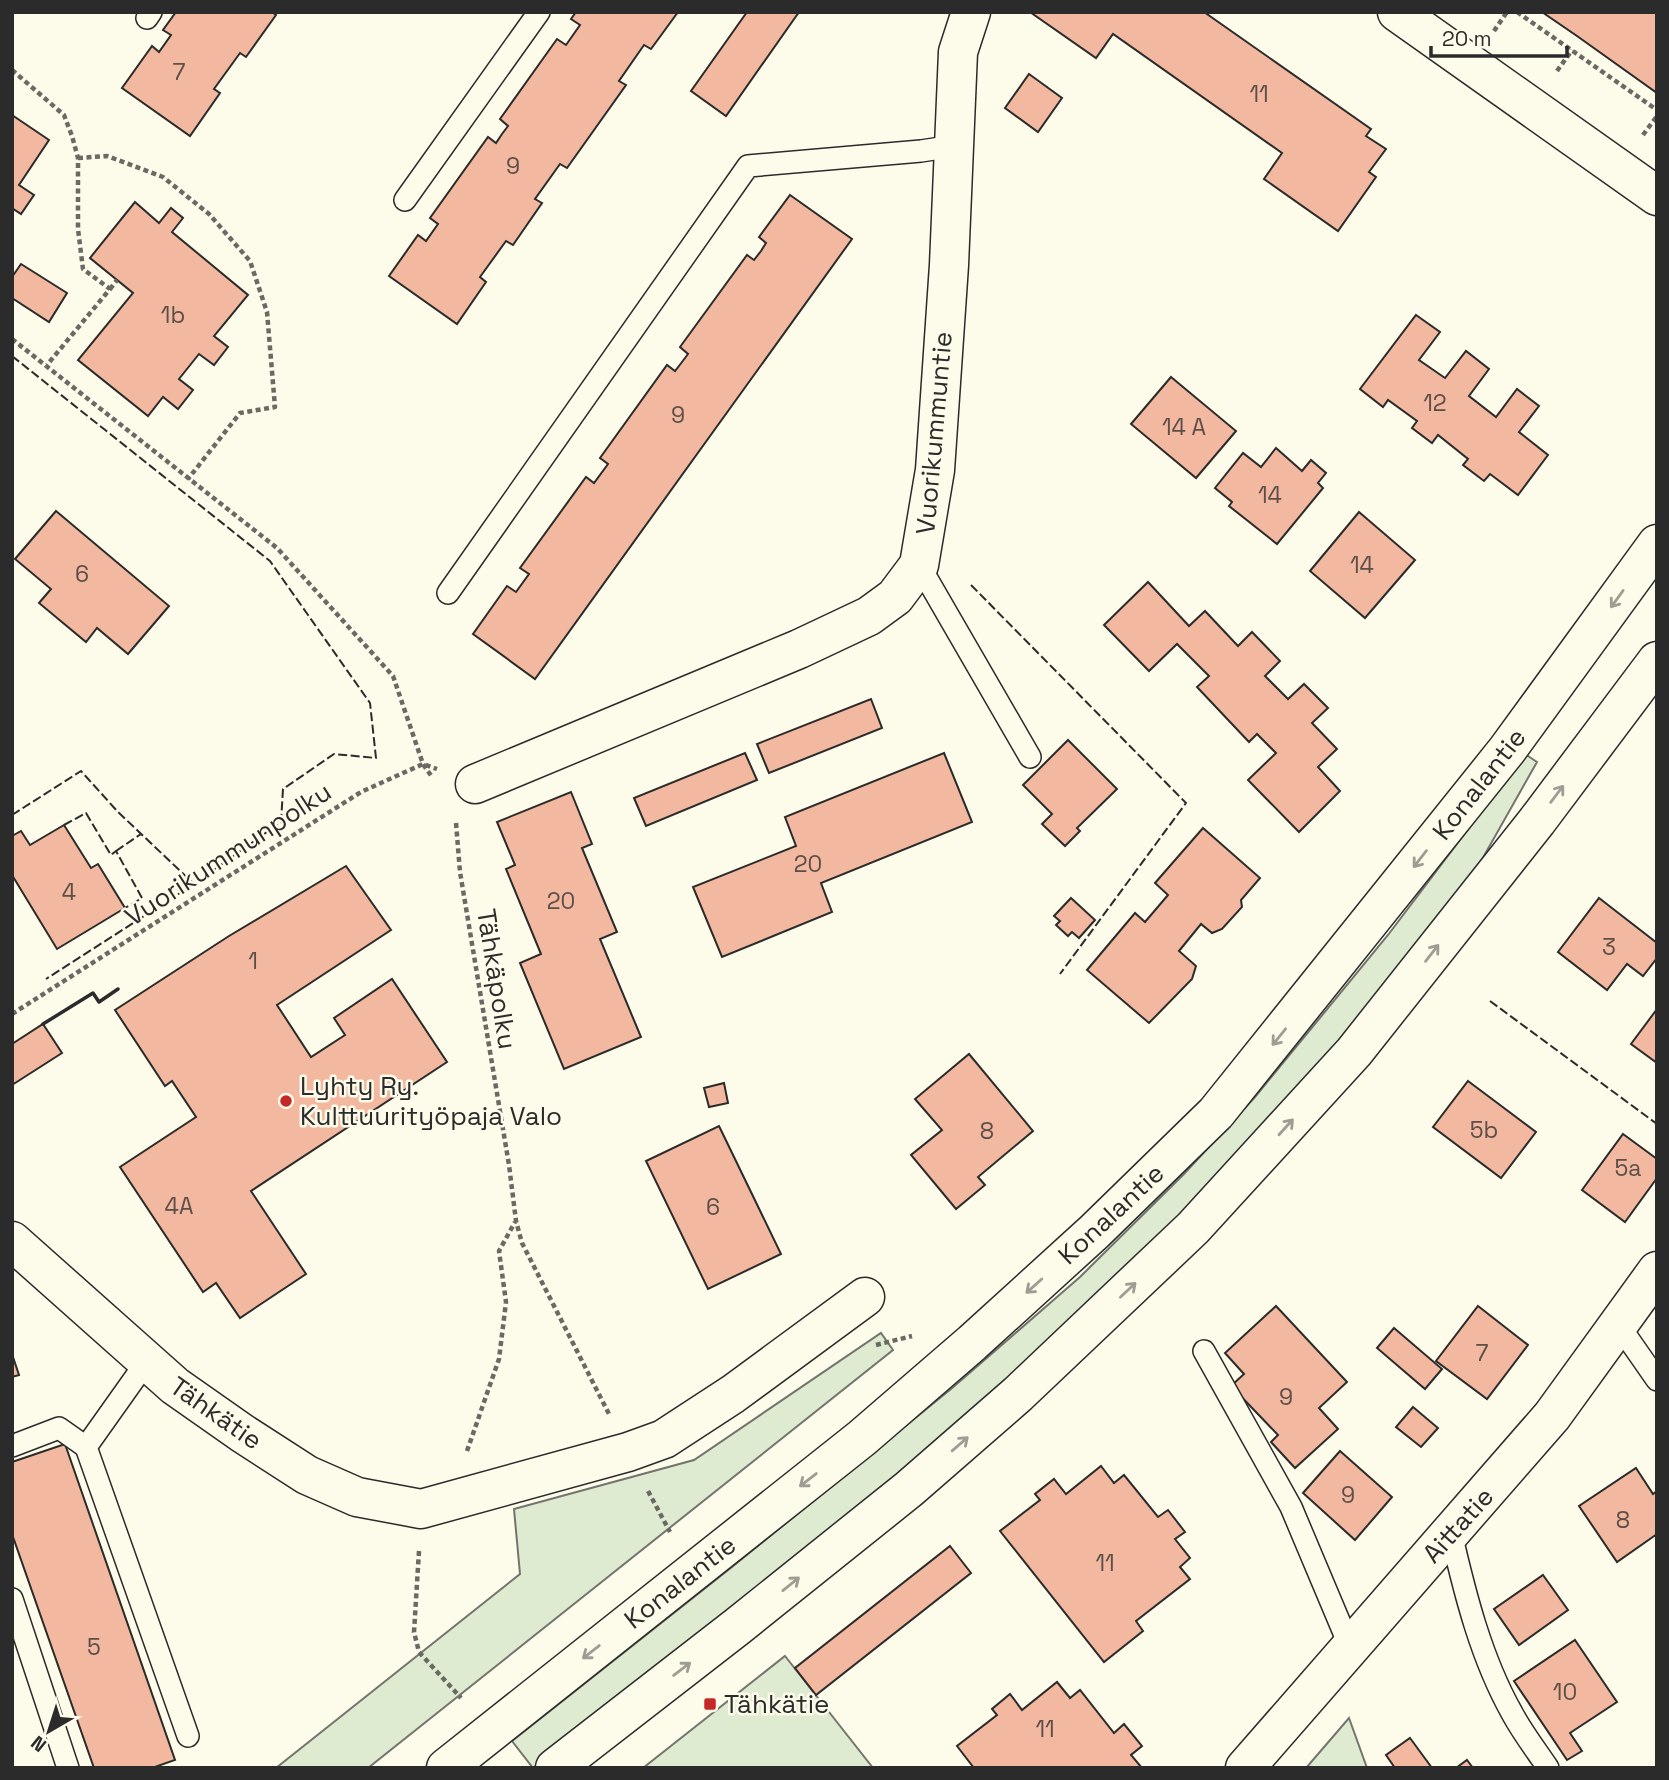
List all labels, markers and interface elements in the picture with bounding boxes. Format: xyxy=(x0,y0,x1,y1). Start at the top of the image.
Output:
scale bar xyxy=(1431,14,1568,58)
text: 20 m xyxy=(1442,25,1492,52)
house number: 7 xyxy=(173,57,186,87)
house number: 11 xyxy=(1249,79,1269,109)
house number: 9 xyxy=(506,151,520,181)
house number: 1b xyxy=(161,300,185,330)
street label: Vuorikummuntie xyxy=(908,330,960,536)
house number: 12 xyxy=(1423,388,1447,418)
house number: 9 xyxy=(671,400,685,430)
house number: 14 A xyxy=(1162,412,1206,442)
house number: 14 xyxy=(1258,480,1282,510)
house number: 14 xyxy=(1350,550,1374,580)
house number: 6 xyxy=(75,559,89,589)
one-way arrow xyxy=(1609,589,1624,608)
street label: Konalantie xyxy=(1425,721,1533,847)
street label: Vuorikummunpolku xyxy=(118,775,338,933)
one-way arrow xyxy=(1549,786,1564,804)
house number: 20 xyxy=(794,849,822,879)
one-way arrow xyxy=(1413,849,1428,867)
house number: 4 xyxy=(62,877,76,907)
house number: 20 xyxy=(547,886,575,916)
street label: Tähkäpolku xyxy=(469,906,525,1052)
house number: 3 xyxy=(1602,932,1616,962)
one-way arrow xyxy=(1425,944,1440,963)
house number: 1 xyxy=(248,946,258,976)
one-way arrow xyxy=(1271,1027,1286,1045)
place label: Lyhty Ry. Kulttuurityöpaja Valo xyxy=(300,1069,562,1133)
marker: Lyhty Ry. Kulttuurityöpaja Valo xyxy=(278,1093,294,1109)
house number: 5b xyxy=(1470,1115,1498,1145)
house number: 8 xyxy=(980,1116,994,1146)
one-way arrow xyxy=(1277,1119,1294,1136)
house number: 5a xyxy=(1614,1153,1642,1183)
street label: Konalantie xyxy=(1051,1156,1171,1272)
house number: 4A xyxy=(165,1191,193,1221)
house number: 6 xyxy=(706,1192,720,1222)
one-way arrow xyxy=(1026,1278,1043,1295)
one-way arrow xyxy=(1119,1282,1136,1299)
house number: 7 xyxy=(1476,1338,1489,1368)
street label: Tähkätie xyxy=(163,1369,269,1457)
house number: 9 xyxy=(1279,1382,1293,1412)
one-way arrow xyxy=(951,1436,969,1452)
one-way arrow xyxy=(799,1473,818,1488)
house number: 9 xyxy=(1341,1480,1355,1510)
street label: Aittatie xyxy=(1415,1480,1501,1570)
house number: 8 xyxy=(1616,1505,1630,1535)
street label: Konalantie xyxy=(617,1528,743,1636)
house number: 11 xyxy=(1095,1548,1115,1578)
one-way arrow xyxy=(782,1576,800,1591)
house number: 5 xyxy=(87,1632,101,1662)
one-way arrow xyxy=(583,1645,601,1660)
one-way arrow xyxy=(672,1662,690,1677)
house number: 10 xyxy=(1553,1677,1577,1707)
place label: Tähkätie xyxy=(724,1687,829,1721)
north arrow xyxy=(14,1696,84,1766)
marker: Tähkätie xyxy=(702,1696,718,1712)
house number: 11 xyxy=(1035,1714,1055,1744)
text: N xyxy=(26,1730,51,1758)

